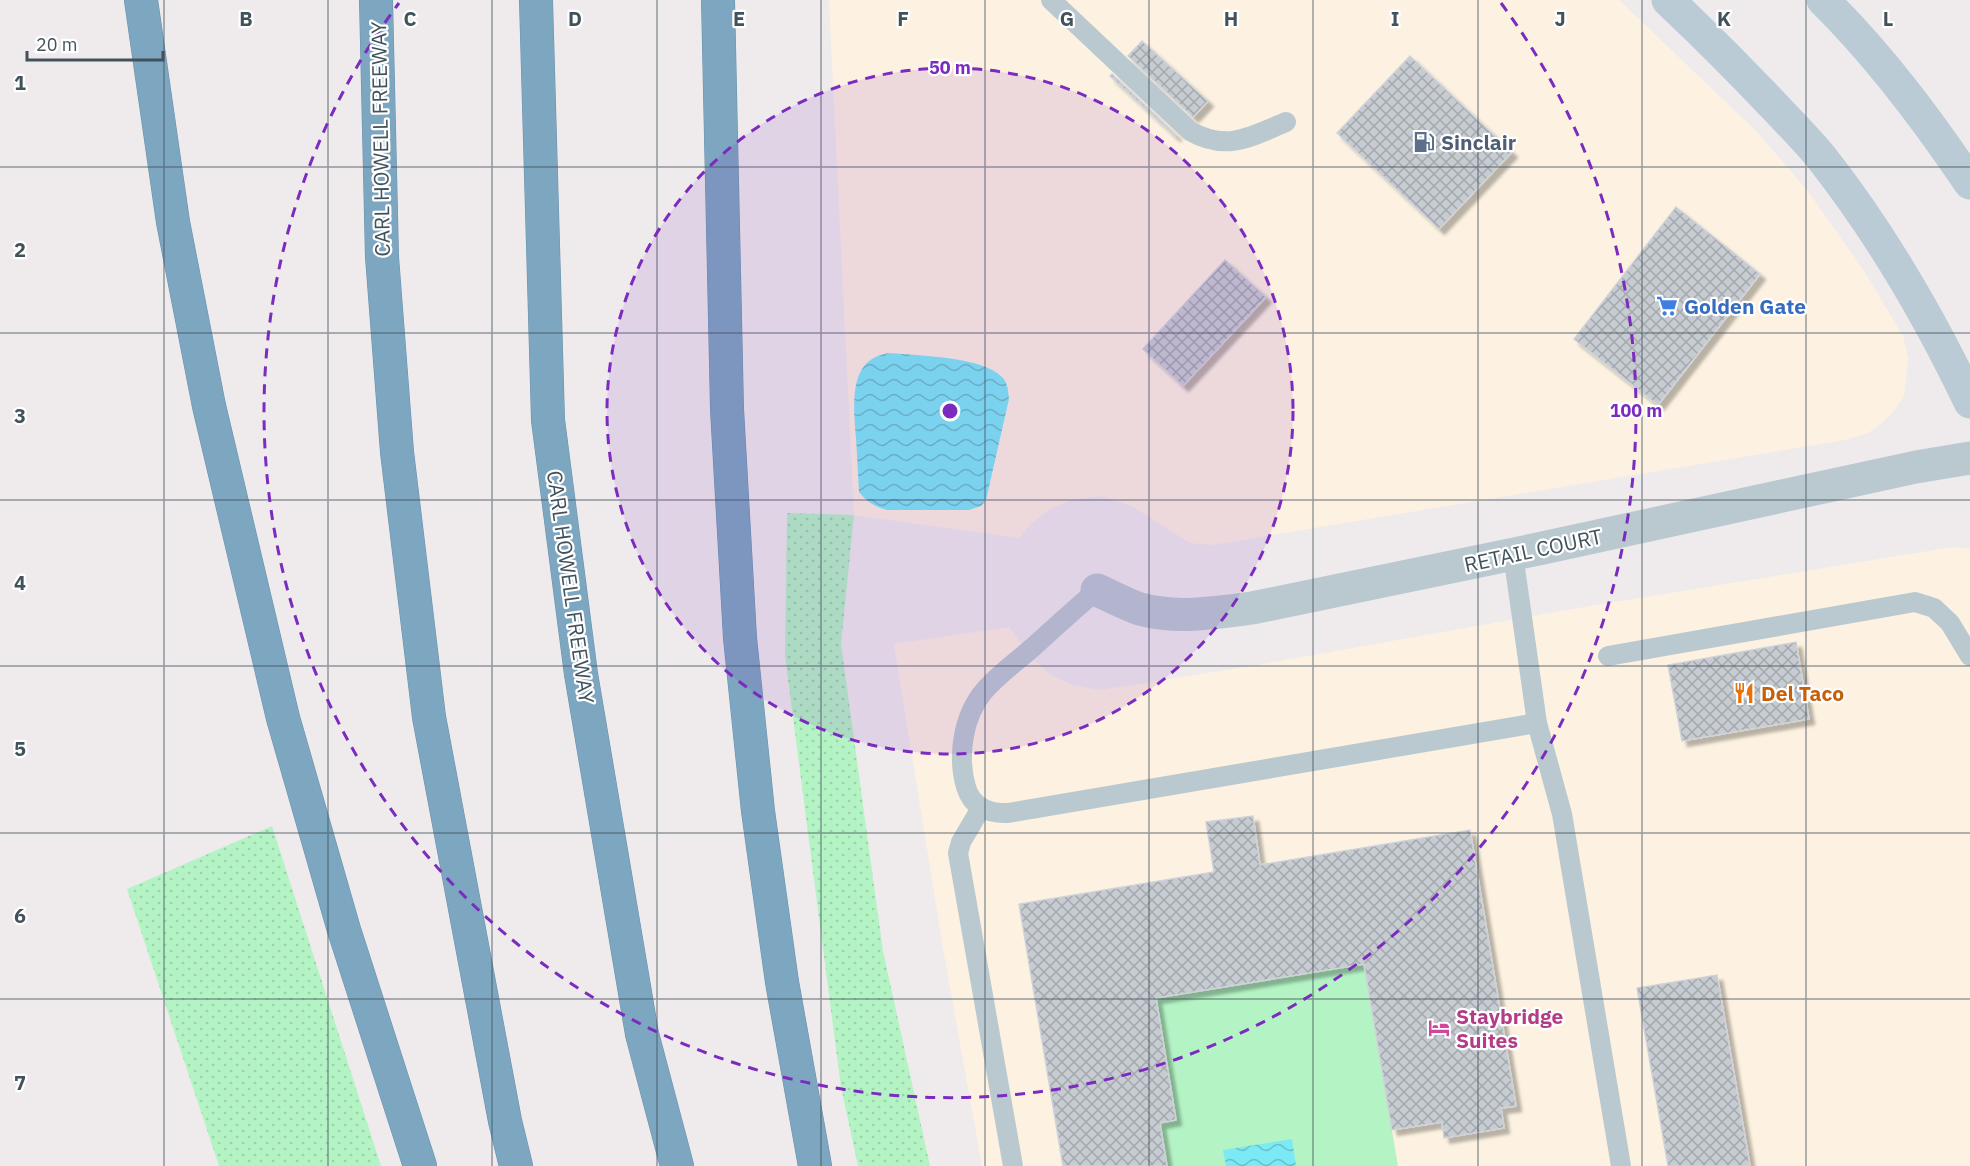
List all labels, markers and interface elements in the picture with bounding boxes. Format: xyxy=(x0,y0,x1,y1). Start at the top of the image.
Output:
text: B xyxy=(239,5,253,32)
text: C xyxy=(403,5,417,32)
text: D xyxy=(568,5,582,32)
text: E xyxy=(733,5,745,32)
text: F xyxy=(897,5,909,32)
text: G xyxy=(1060,5,1074,32)
text: H xyxy=(1224,5,1238,32)
text: I xyxy=(1391,5,1399,32)
text: J xyxy=(1554,5,1566,32)
text: K xyxy=(1717,5,1731,32)
text: L xyxy=(1883,5,1893,32)
street label: CARL HOWELL FREEWAY xyxy=(364,21,396,257)
scale bar xyxy=(27,24,164,62)
text: 20 m xyxy=(36,33,78,56)
text: 50 m xyxy=(929,56,971,79)
text: 1 xyxy=(14,69,26,96)
place label: Sinclair xyxy=(1441,128,1517,156)
fuel station icon: Sinclair xyxy=(1412,130,1436,154)
text: 2 xyxy=(14,236,26,263)
place label: Golden Gate xyxy=(1684,292,1806,320)
supermarket icon: Golden Gate xyxy=(1655,294,1679,318)
text: 100 m xyxy=(1610,399,1662,422)
centre of rings xyxy=(940,401,960,421)
text: 3 xyxy=(14,402,26,429)
street label: CARL HOWELL FREEWAY xyxy=(541,469,601,706)
street label: RETAIL COURT xyxy=(1461,522,1605,578)
text: 4 xyxy=(14,569,26,596)
place label: Del Taco xyxy=(1761,679,1844,707)
restaurant icon: Del Taco xyxy=(1732,681,1756,705)
text: 5 xyxy=(14,735,26,762)
text: 6 xyxy=(14,902,26,929)
place label: Staybridge Suites xyxy=(1456,1002,1564,1054)
hotel icon: Staybridge Suites xyxy=(1427,1016,1451,1040)
text: 7 xyxy=(14,1069,26,1096)

